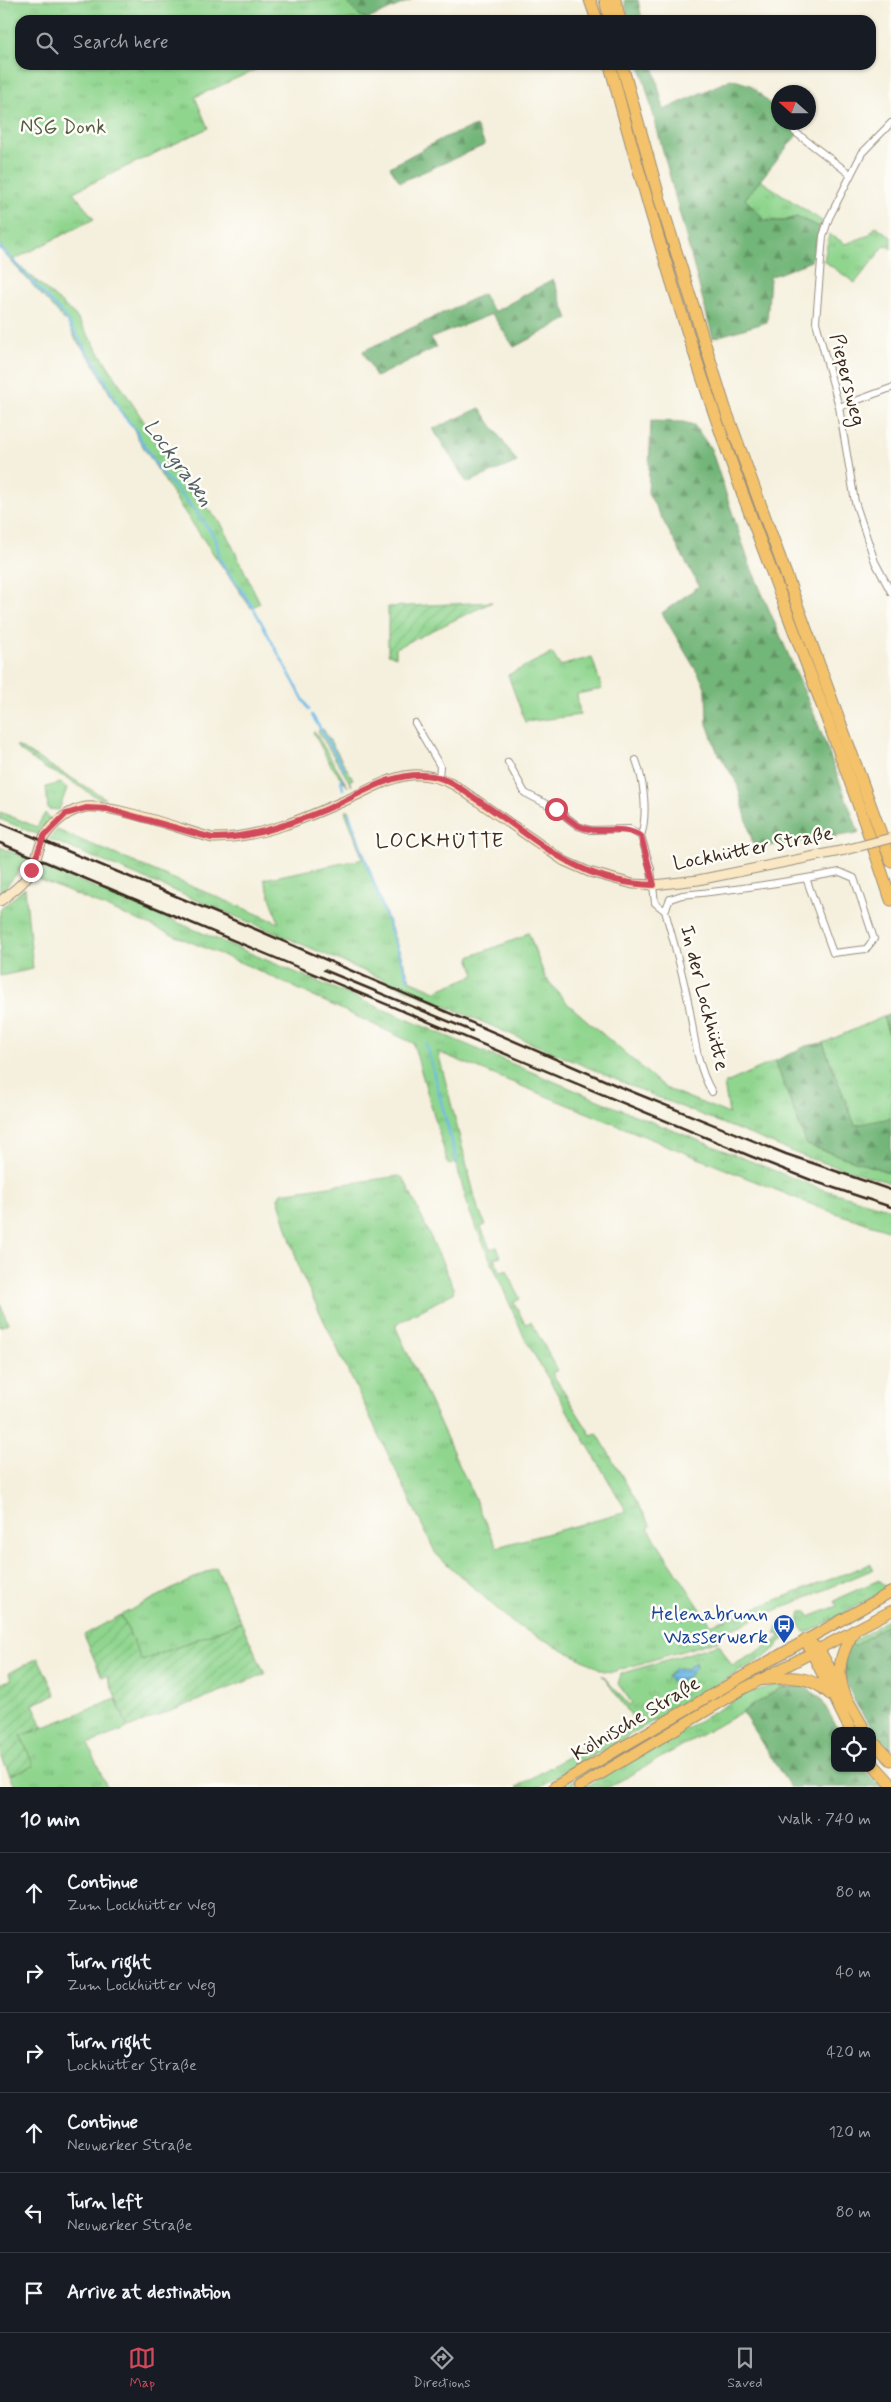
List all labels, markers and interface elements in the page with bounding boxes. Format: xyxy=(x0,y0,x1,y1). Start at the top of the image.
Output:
search box xyxy=(15,15,876,70)
icon: search xyxy=(33,29,61,57)
text: Search here xyxy=(73,30,169,55)
north arrow xyxy=(771,85,816,130)
park label: NSG Donk xyxy=(20,114,106,141)
street label: Piepersweg xyxy=(822,331,872,429)
water label: Lockgraben xyxy=(137,414,219,512)
route start xyxy=(545,798,568,821)
street label: Lockhütter Straße xyxy=(671,820,835,878)
district label: LOCKHÜTTE xyxy=(376,827,504,855)
route end xyxy=(20,859,43,882)
street label: In der Lockhütte xyxy=(673,923,735,1074)
place label: Helenabrunn Wasserwerk xyxy=(651,1601,768,1651)
bus stop icon: Helenabrunn Wasserwerk xyxy=(772,1613,796,1644)
street label: Kölnische Straße xyxy=(567,1670,705,1768)
map controls xyxy=(831,1727,876,1772)
button: locate xyxy=(831,1727,876,1772)
text: 10 min xyxy=(20,1806,80,1834)
text: Walk · 740 m xyxy=(778,1809,871,1830)
text: Continue xyxy=(67,1870,138,1895)
icon: ahead xyxy=(20,1879,48,1907)
text: 80 m xyxy=(836,1882,871,1903)
text: Zum Lockhütter Weg xyxy=(67,1895,216,1916)
text: Turn right xyxy=(67,1950,151,1975)
icon: right xyxy=(20,1959,48,1987)
text: 40 m xyxy=(835,1962,871,1983)
text: Zum Lockhütter Weg xyxy=(67,1975,216,1996)
text: Turn right xyxy=(67,2030,151,2055)
icon: right xyxy=(20,2039,48,2067)
text: 420 m xyxy=(827,2042,871,2063)
text: Lockhütter Straße xyxy=(67,2055,197,2076)
text: Continue xyxy=(67,2110,138,2135)
icon: ahead xyxy=(20,2119,48,2147)
text: 120 m xyxy=(829,2122,871,2143)
text: Neuwerker Straße xyxy=(67,2135,192,2156)
text: Turn left xyxy=(67,2190,143,2215)
icon: left xyxy=(20,2199,48,2227)
text: 80 m xyxy=(836,2202,871,2223)
text: Neuwerker Straße xyxy=(67,2215,192,2236)
icon: arrive xyxy=(20,2279,48,2307)
text: Arrive at destination xyxy=(67,2280,231,2305)
tab: Map xyxy=(128,2344,156,2392)
tab: Directions xyxy=(413,2344,471,2392)
tab: Saved xyxy=(727,2344,763,2392)

